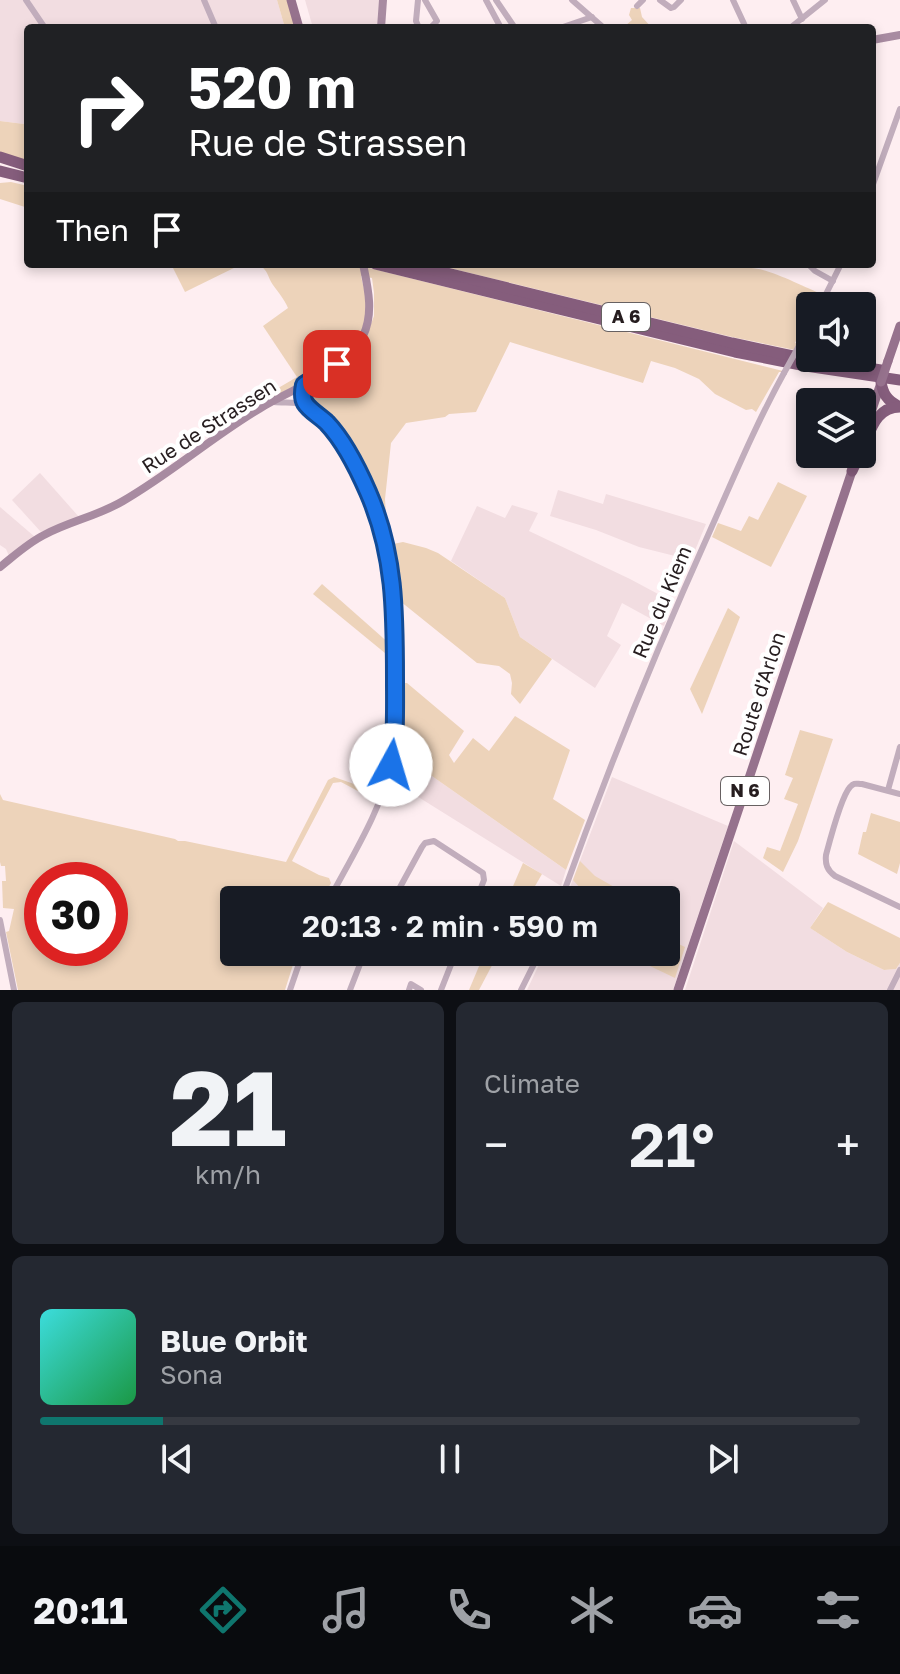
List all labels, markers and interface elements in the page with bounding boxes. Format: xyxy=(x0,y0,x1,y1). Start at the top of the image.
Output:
text: 520 m xyxy=(188,53,356,120)
icon: right xyxy=(56,56,160,160)
text: Rue de Strassen xyxy=(188,121,467,164)
icon: arrive xyxy=(145,208,189,252)
text: Then xyxy=(56,212,129,248)
map controls xyxy=(796,292,876,468)
button: sound xyxy=(796,292,876,372)
road number: A 6 xyxy=(602,303,650,331)
pin xyxy=(303,330,371,398)
icon: arrive xyxy=(315,342,359,386)
street label: Rue de Strassen xyxy=(137,373,280,477)
button: layers xyxy=(796,388,876,468)
street label: Rue du Kiem xyxy=(627,542,696,661)
street label: Route d'Arlon xyxy=(727,629,789,759)
position arrow xyxy=(349,723,433,807)
road number: N 6 xyxy=(721,777,769,805)
speed limit sign: 30 xyxy=(24,862,128,966)
text: 20:13 · 2 min · 590 m xyxy=(302,908,598,944)
text: 21 xyxy=(169,1044,287,1169)
text: Climate xyxy=(484,1068,580,1099)
text: 21° xyxy=(629,1108,715,1180)
text: − xyxy=(484,1118,508,1171)
text: + xyxy=(836,1118,860,1171)
text: km/h xyxy=(195,1159,261,1190)
text: Blue Orbit xyxy=(160,1323,308,1359)
text: Sona xyxy=(160,1359,223,1390)
icon: previous xyxy=(155,1437,199,1481)
icon: pause xyxy=(428,1437,472,1481)
icon: next xyxy=(701,1437,745,1481)
icon: directions xyxy=(195,1582,251,1638)
icon: music xyxy=(318,1582,374,1638)
icon: phone xyxy=(441,1582,497,1638)
icon: climate xyxy=(564,1582,620,1638)
icon: car xyxy=(687,1582,743,1638)
icon: filters xyxy=(810,1582,866,1638)
text: 20:11 xyxy=(34,1589,128,1632)

